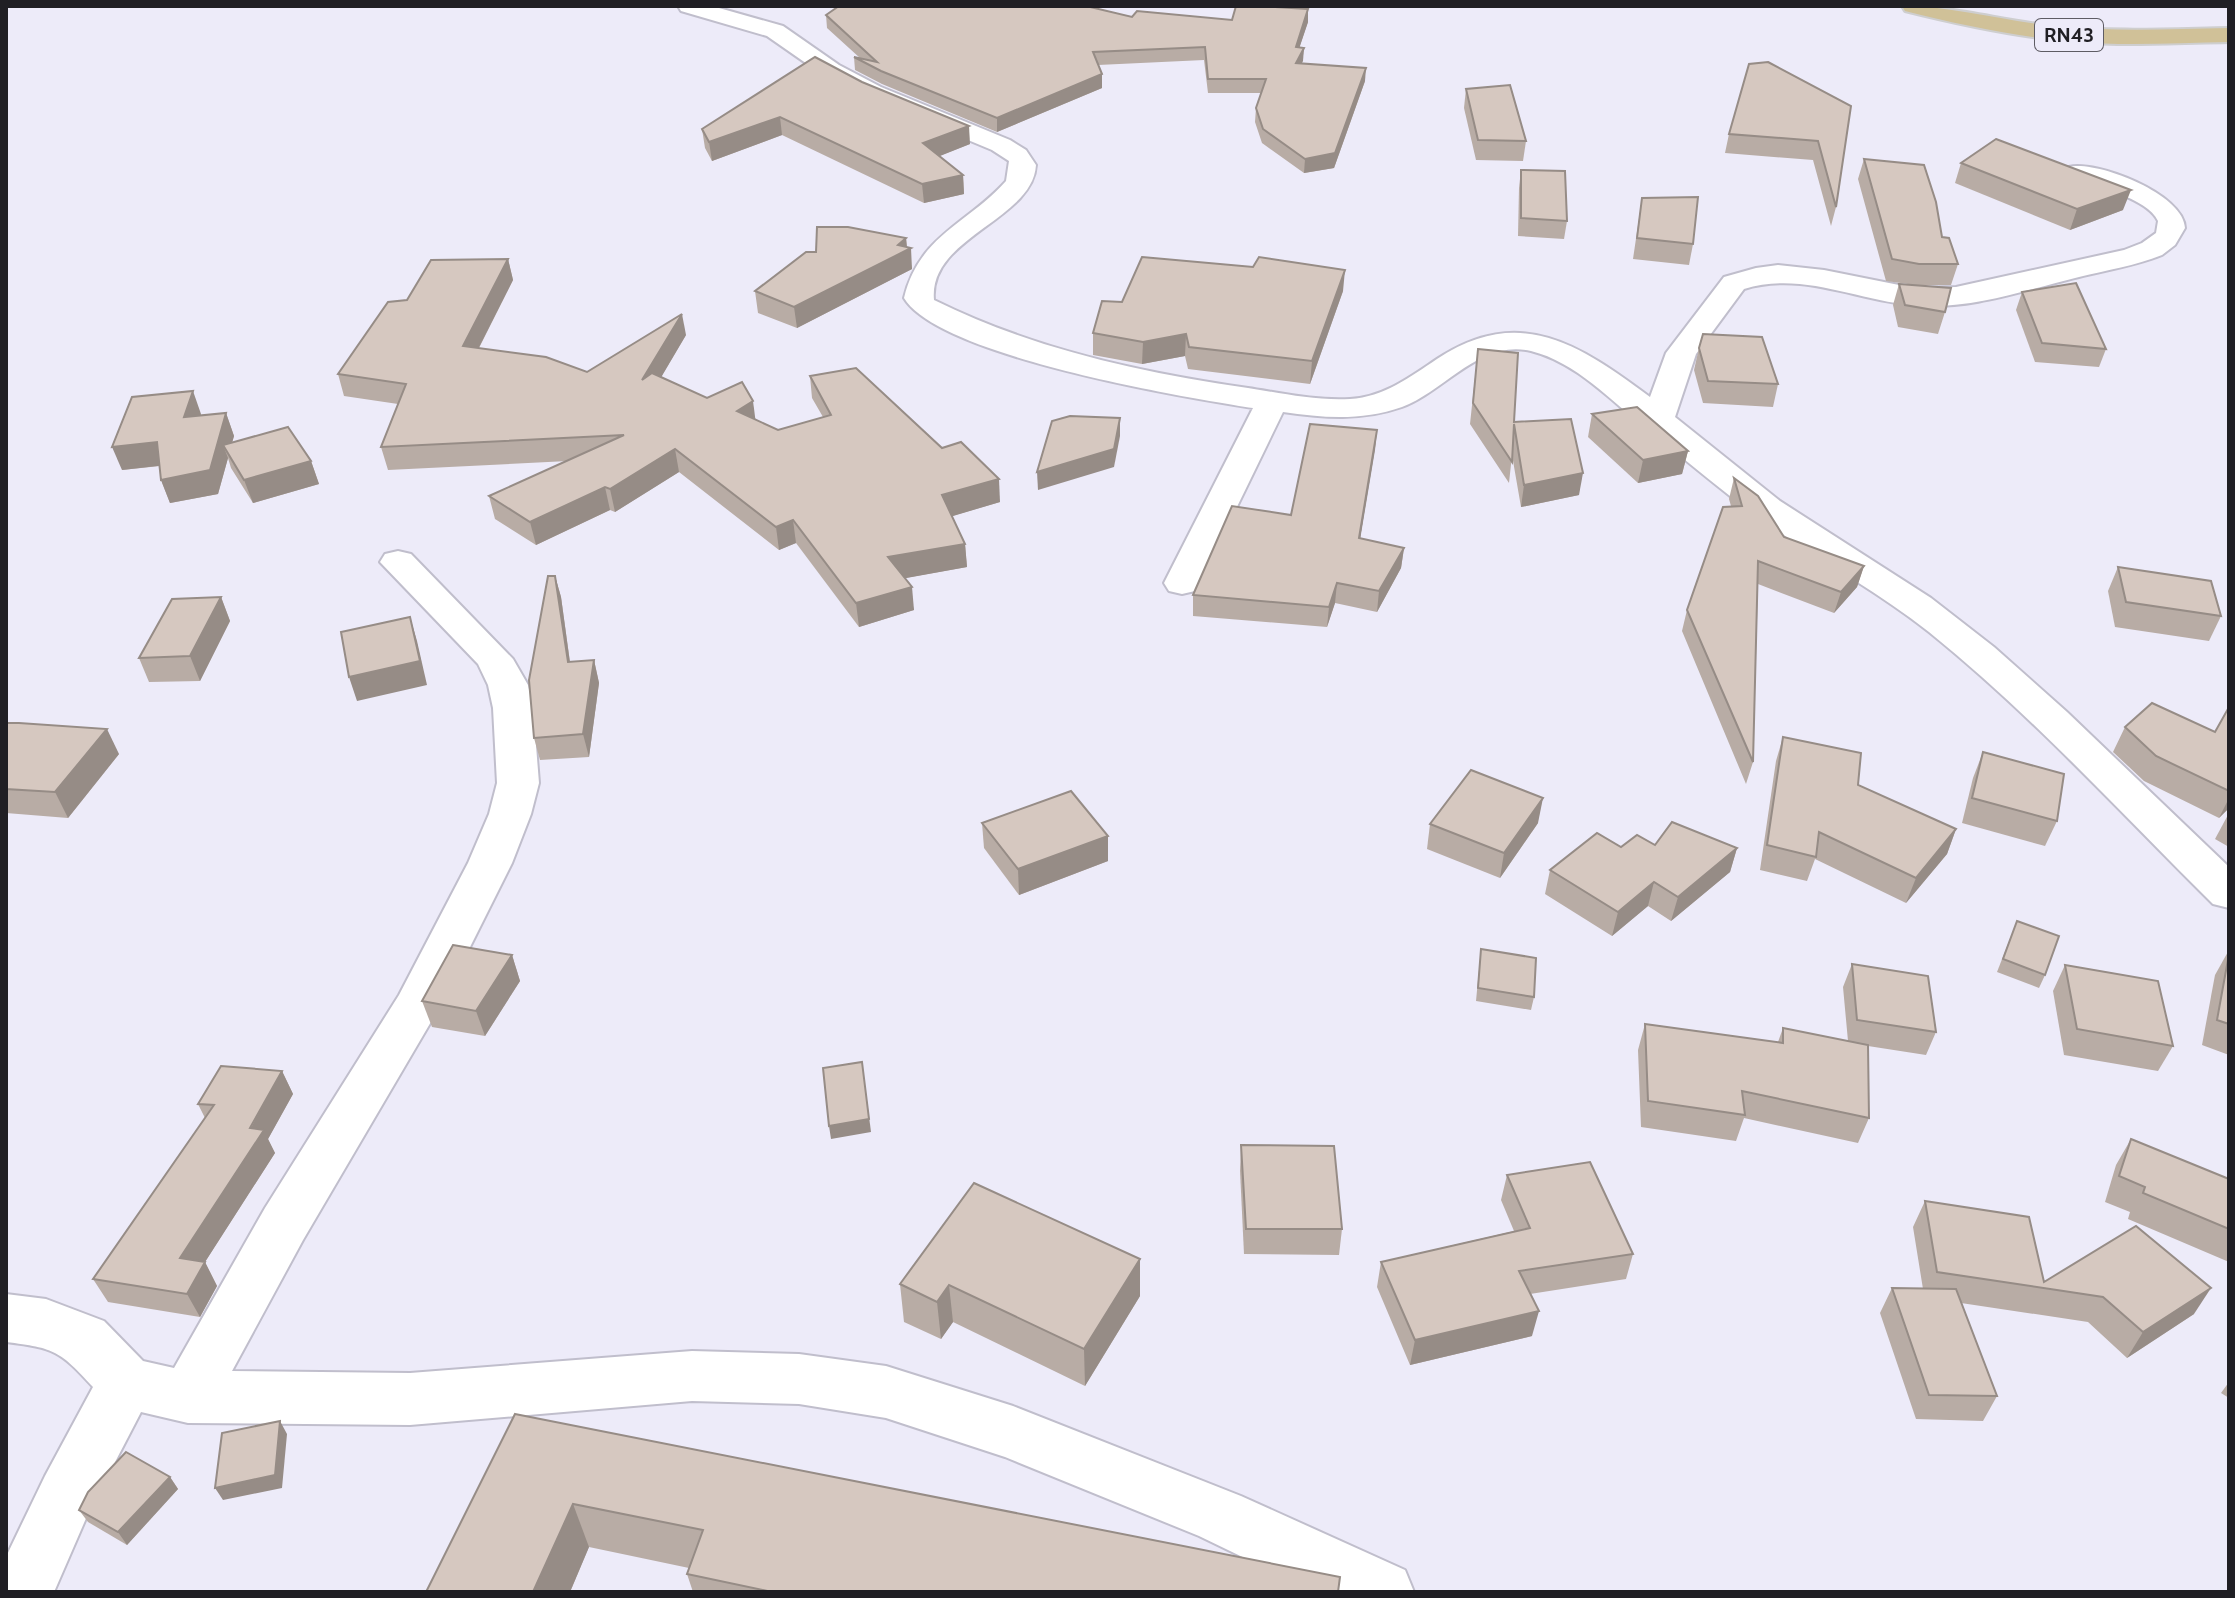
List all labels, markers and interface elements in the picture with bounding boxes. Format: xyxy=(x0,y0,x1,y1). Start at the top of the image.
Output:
road number: RN43 xyxy=(2035,19,2103,51)

